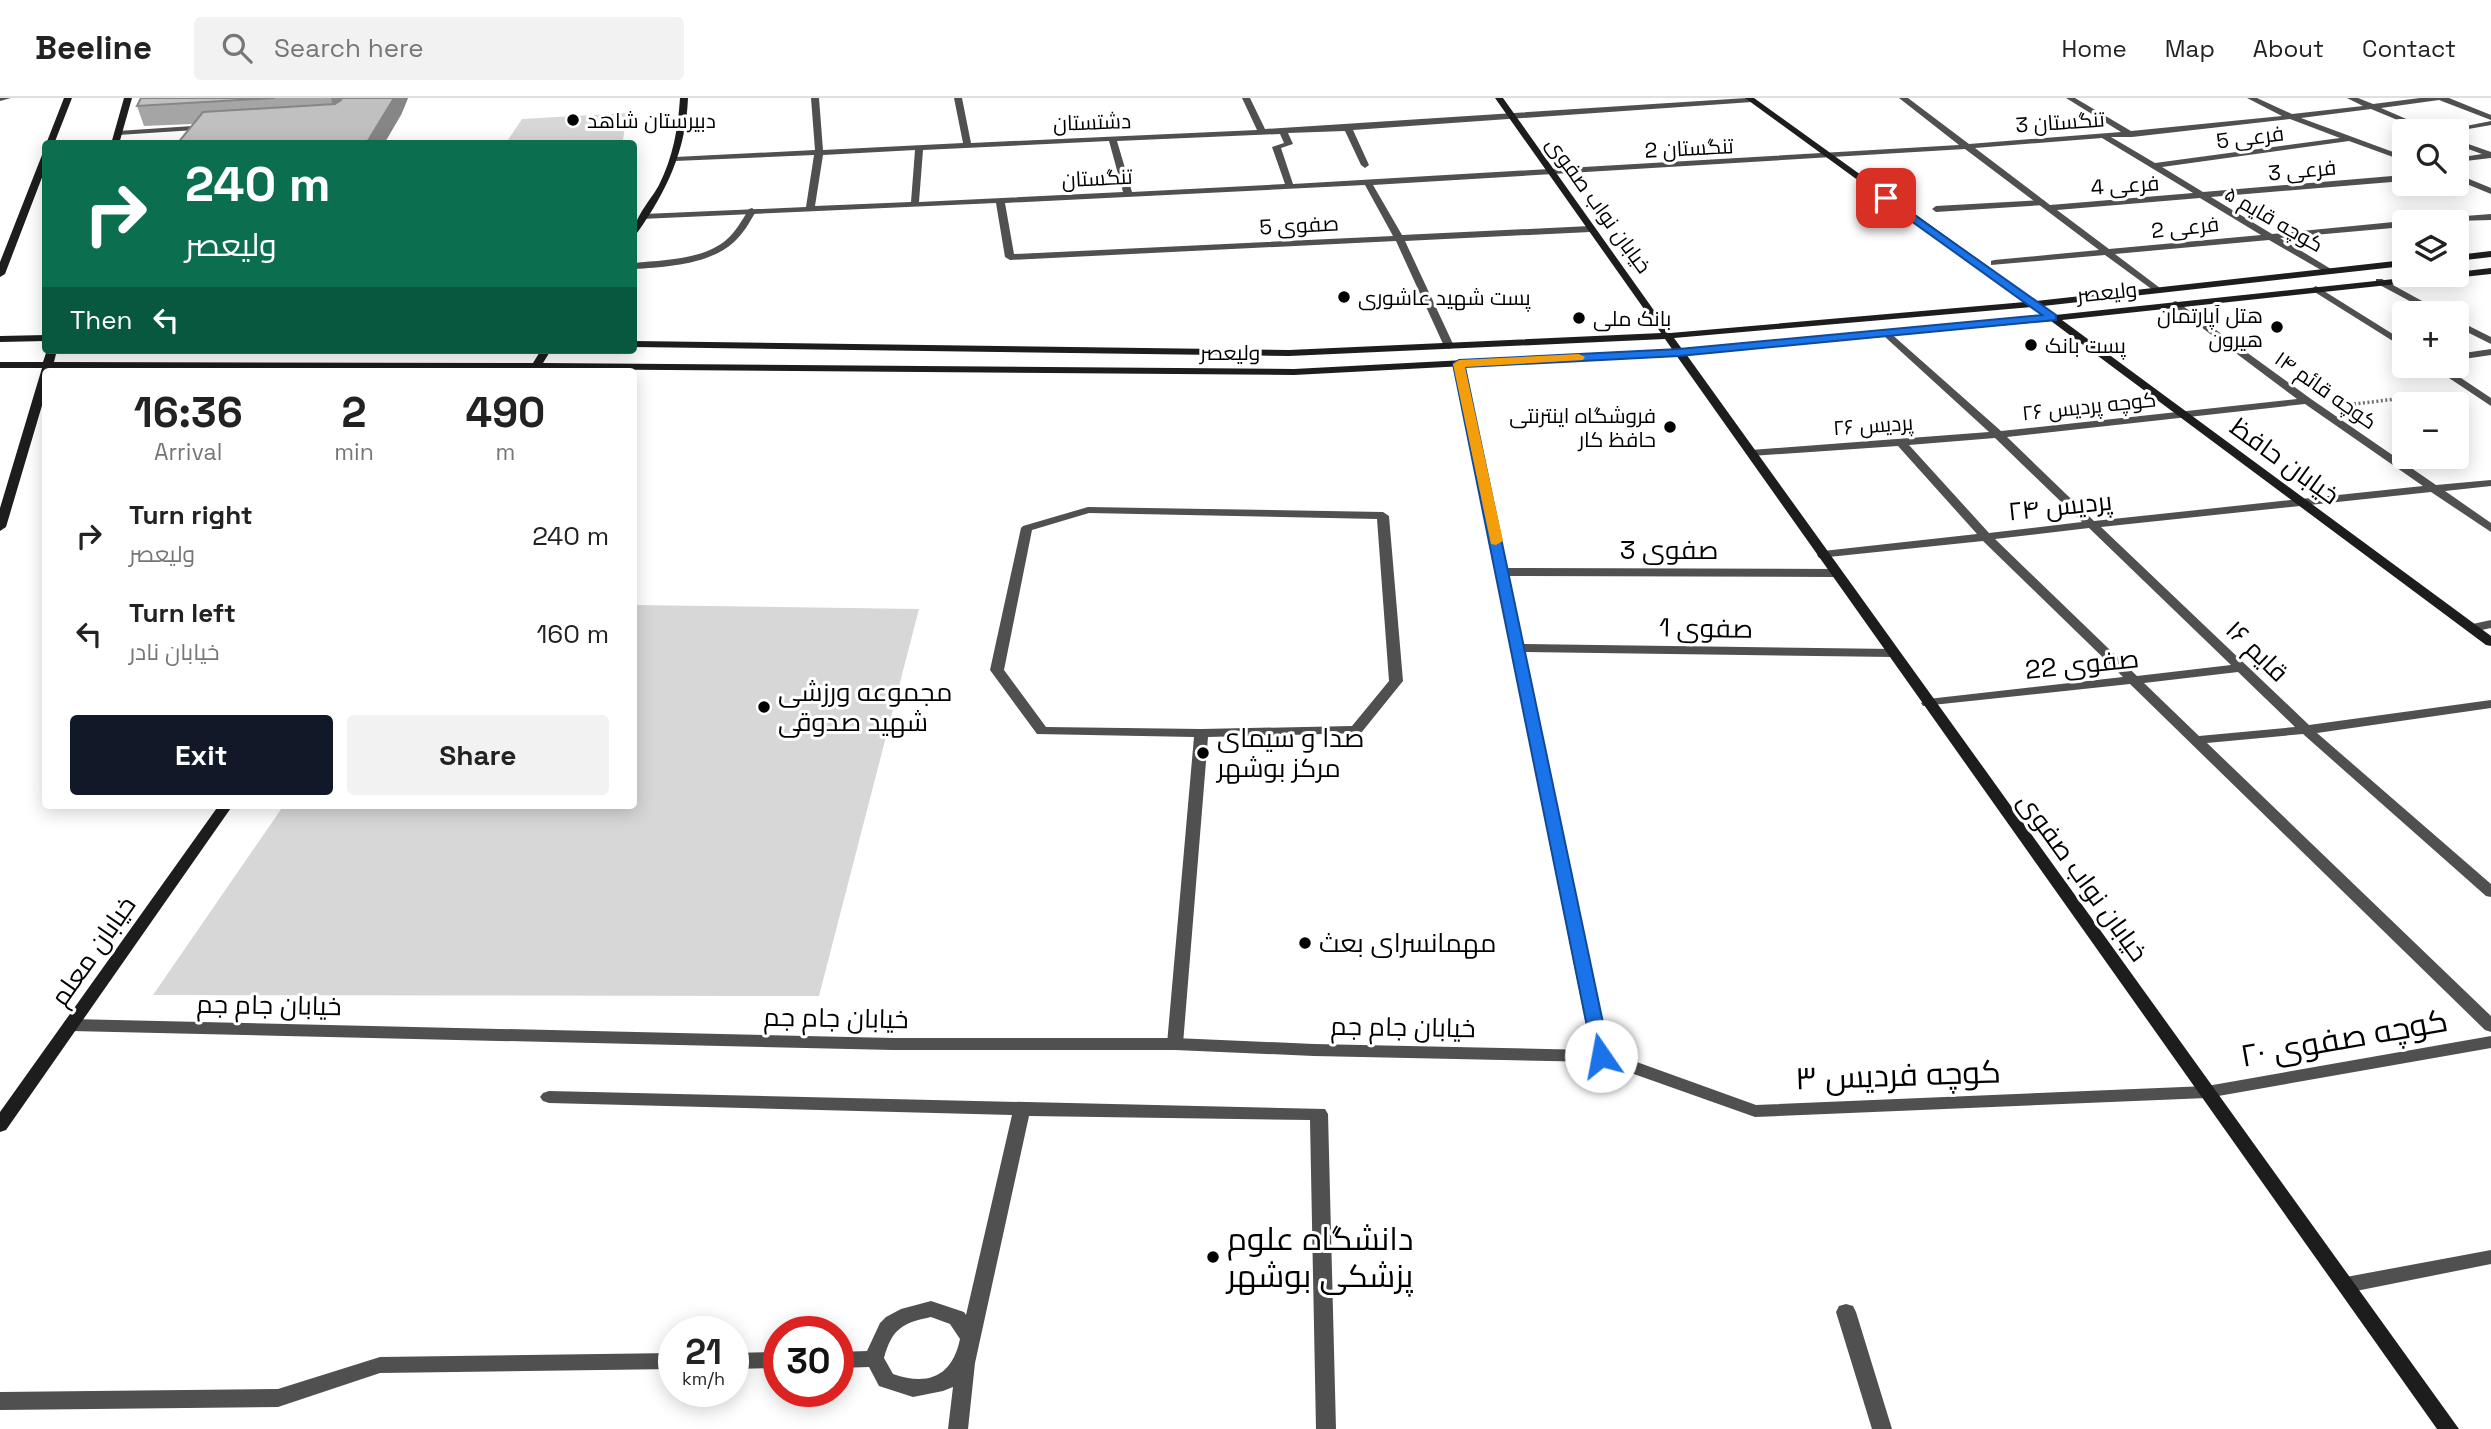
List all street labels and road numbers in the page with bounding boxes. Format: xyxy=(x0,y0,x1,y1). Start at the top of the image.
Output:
street label: تنگستان 3 xyxy=(2015,105,2106,139)
street label: دشتستان xyxy=(1052,107,1132,137)
street label: فرعی 5 xyxy=(2215,119,2285,155)
street label: خیابان نواب صفوی xyxy=(1540,131,1658,279)
street label: تنگستان 2 xyxy=(1644,132,1735,164)
street label: فرعی 3 xyxy=(2267,154,2337,186)
street label: تنگستان xyxy=(1061,163,1134,193)
street label: فرعی 4 xyxy=(2090,169,2160,201)
street label: کوچه قایم ۵ xyxy=(2219,180,2328,259)
street label: صفوی 5 xyxy=(1259,209,1339,241)
street label: فرعی 2 xyxy=(2150,210,2220,244)
street label: ولیعصر xyxy=(2075,275,2138,309)
street label: ولیعصر xyxy=(1199,339,1260,366)
street label: کوچه قائم ۱۴ xyxy=(2269,345,2382,436)
street label: کوچه پردیس ۲۶ xyxy=(2021,386,2158,427)
street label: پردیس ۲۶ xyxy=(1832,409,1914,442)
street label: خیابان حافظ xyxy=(2224,410,2346,512)
street label: پردیس ۲۴ xyxy=(2006,484,2114,528)
street label: صفوی 3 xyxy=(1620,533,1718,567)
street label: صفوی 1 xyxy=(1659,610,1753,646)
street label: قایم ۱۶ xyxy=(2218,613,2296,690)
street label: صفوی 22 xyxy=(2023,641,2141,687)
street label: خیابان نواب صفوی xyxy=(2010,786,2156,968)
street label: خیابان معلم xyxy=(43,889,144,1013)
street label: خیابان جام جم xyxy=(196,987,342,1024)
street label: خیابان جام جم xyxy=(763,1000,909,1037)
street label: کوچه صفوی ۲۰ xyxy=(2237,1000,2451,1077)
street label: خیابان جام جم xyxy=(1330,1009,1476,1046)
street label: کوچه فردیس ۳ xyxy=(1794,1051,2002,1100)

